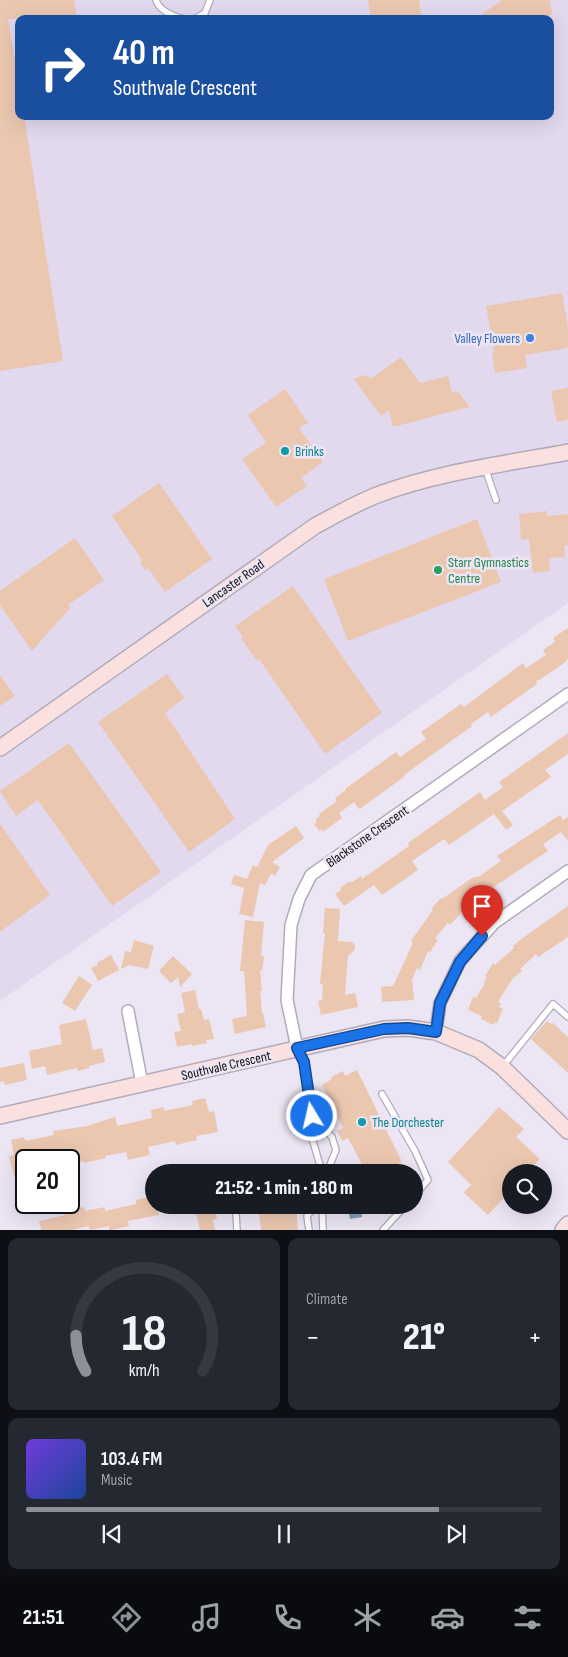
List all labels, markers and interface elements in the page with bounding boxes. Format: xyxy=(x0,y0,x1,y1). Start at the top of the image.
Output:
text: 40 m xyxy=(113,32,175,75)
icon: right xyxy=(30,35,95,100)
text: Southvale Crescent xyxy=(113,75,257,102)
place label: Valley Flowers xyxy=(454,330,520,347)
marker: Valley Flowers xyxy=(524,332,536,344)
place label: Brinks xyxy=(295,443,324,460)
marker: Brinks xyxy=(279,445,291,457)
place label: Starr Gymnastics Centre xyxy=(448,554,529,587)
street label: Lancaster Road xyxy=(199,556,268,611)
marker: Starr Gymnastics Centre xyxy=(432,564,444,576)
street label: Blackstone Crescent xyxy=(323,802,412,871)
pin xyxy=(461,885,503,936)
icon: arrive xyxy=(468,892,496,920)
street label: Southvale Crescent xyxy=(180,1047,273,1084)
position arrow xyxy=(285,1089,337,1141)
place label: The Dorchester xyxy=(372,1114,444,1131)
marker: The Dorchester xyxy=(356,1116,368,1128)
speed limit sign: 20 xyxy=(15,1149,80,1214)
map controls xyxy=(502,1164,552,1214)
button: search xyxy=(502,1164,552,1214)
text: 21:52 · 1 min · 180 m xyxy=(215,1177,353,1200)
text: Climate xyxy=(306,1290,348,1309)
text: 18 xyxy=(122,1303,166,1366)
text: 21° xyxy=(403,1315,445,1360)
text: − xyxy=(306,1321,320,1354)
text: + xyxy=(528,1321,542,1354)
text: km/h xyxy=(129,1360,159,1381)
text: 103.4 FM xyxy=(101,1448,162,1471)
text: Music xyxy=(101,1471,132,1490)
icon: previous xyxy=(98,1520,126,1548)
icon: pause xyxy=(270,1520,298,1548)
icon: next xyxy=(442,1520,470,1548)
icon: directions xyxy=(109,1600,144,1635)
icon: music xyxy=(189,1600,224,1635)
icon: phone xyxy=(270,1600,305,1635)
icon: climate xyxy=(350,1600,385,1635)
icon: car xyxy=(430,1600,465,1635)
icon: filters xyxy=(510,1600,545,1635)
text: 21:51 xyxy=(23,1604,64,1631)

